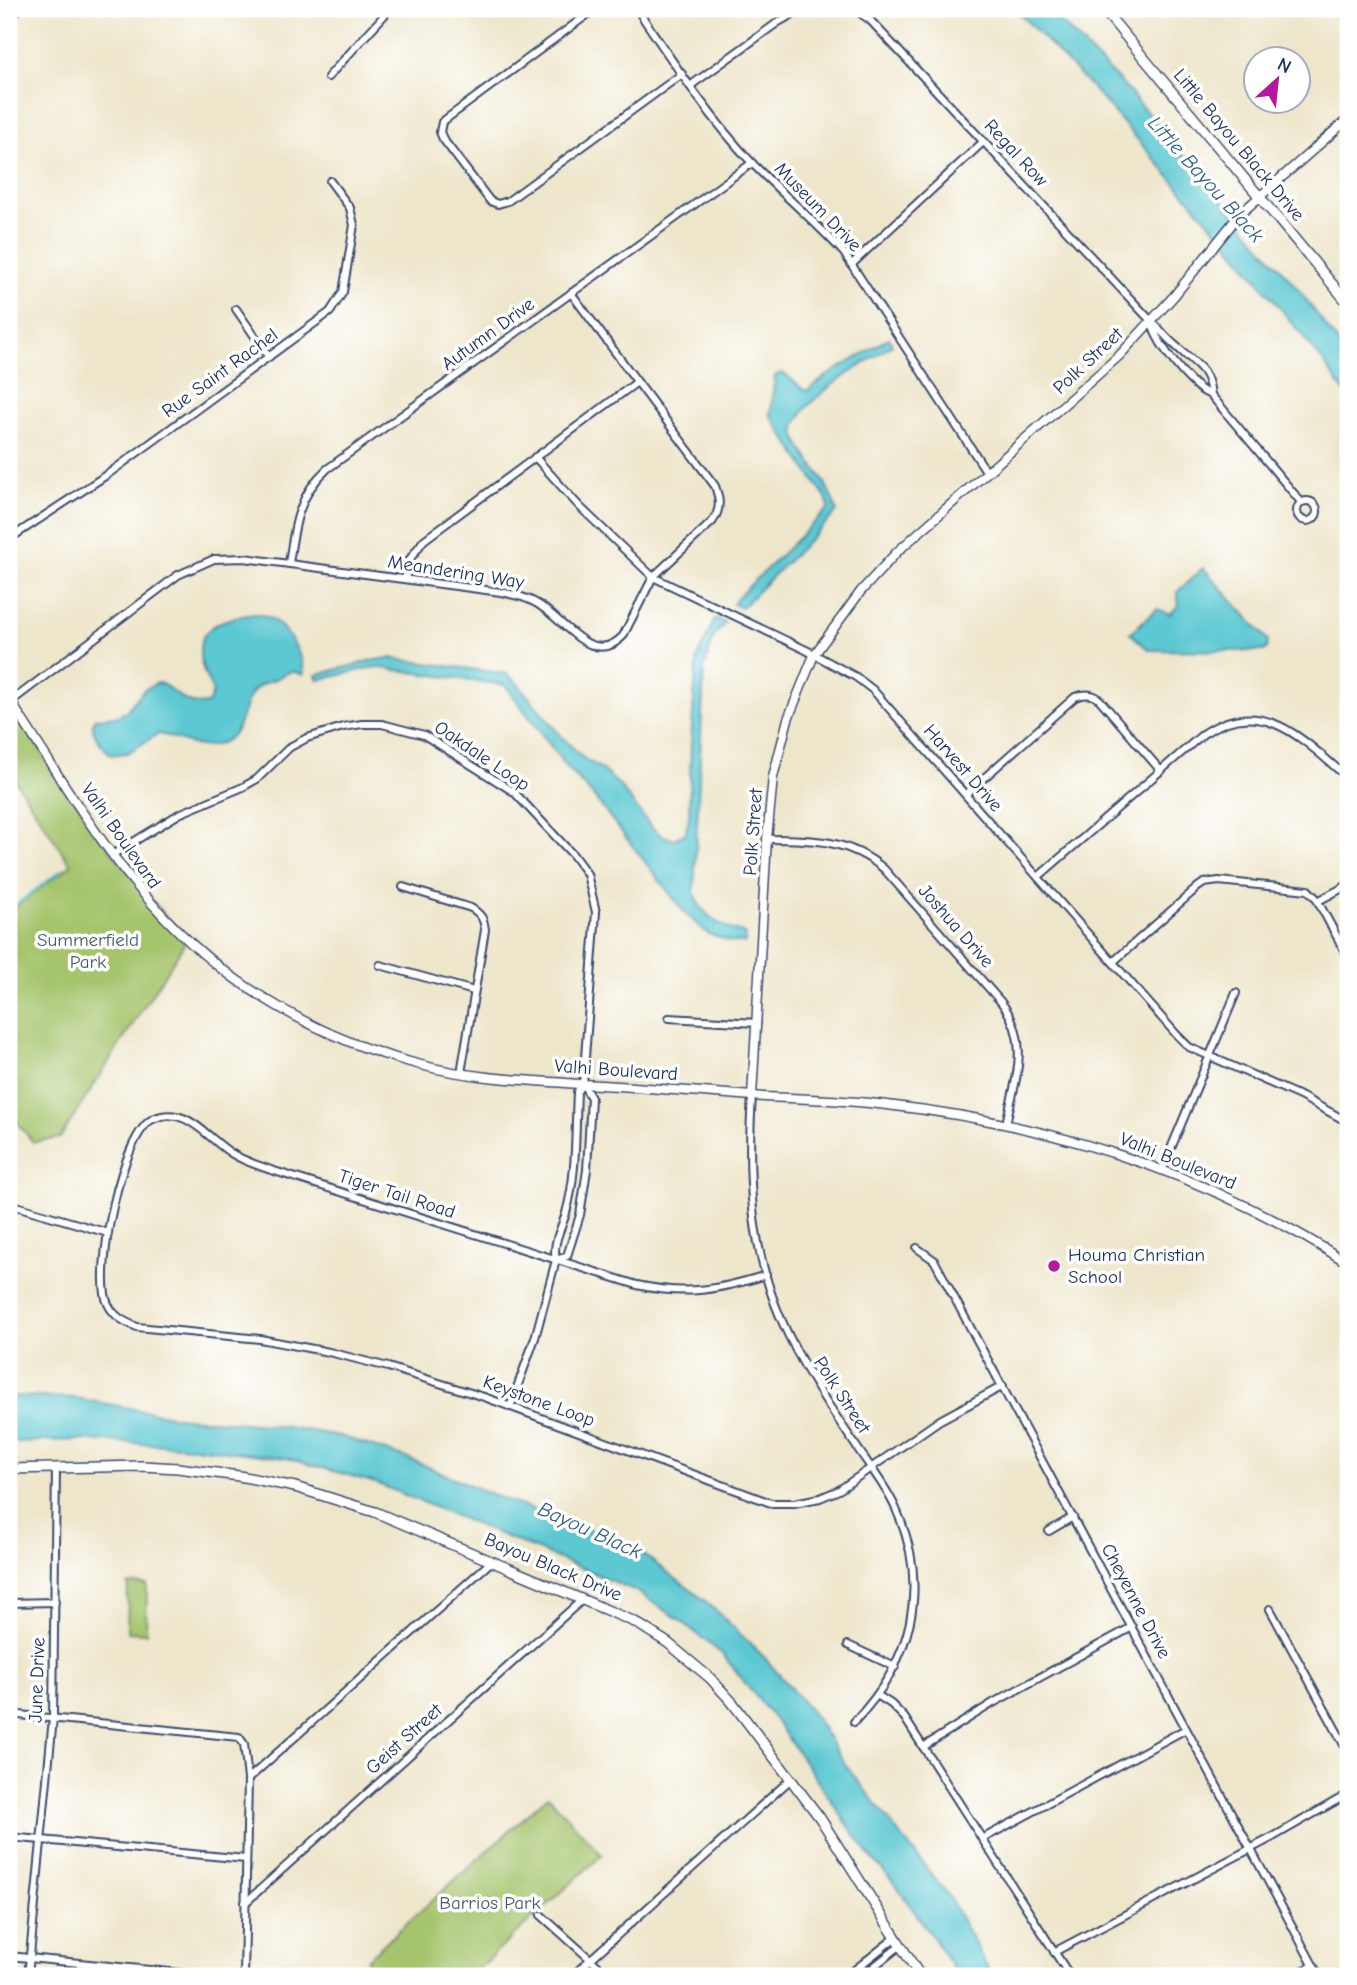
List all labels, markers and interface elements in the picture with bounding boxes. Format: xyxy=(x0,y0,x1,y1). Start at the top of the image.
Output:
north arrow xyxy=(1242,46,1312,116)
text: N xyxy=(1274,53,1295,78)
street label: Little Bayou Black Drive xyxy=(1169,64,1309,226)
water label: Little Bayou Black xyxy=(1143,111,1269,247)
street label: Regal Row xyxy=(980,115,1053,191)
street label: Museum Drive xyxy=(770,158,866,256)
street label: Autumn Drive xyxy=(437,293,539,375)
street label: Polk Street xyxy=(1049,323,1128,399)
street label: Rue Saint Rachel xyxy=(158,324,282,422)
street label: Meandering Way xyxy=(386,550,526,594)
street label: Oakdale Loop xyxy=(430,716,534,796)
street label: Harvest Drive xyxy=(919,720,1007,816)
street label: Valhi Boulevard xyxy=(77,779,165,893)
street label: Polk Street xyxy=(739,787,767,876)
street label: Joshua Drive xyxy=(914,880,998,972)
park label: Summerfield Park xyxy=(37,929,139,973)
street label: Valhi Boulevard xyxy=(554,1055,678,1085)
street label: Valhi Boulevard xyxy=(1117,1128,1239,1194)
street label: Tiger Tail Road xyxy=(336,1165,458,1223)
place label: Houma Christian School xyxy=(1068,1244,1205,1288)
marker: Houma Christian School xyxy=(1046,1258,1062,1274)
street label: Polk Street xyxy=(809,1352,875,1438)
street label: Keystone Loop xyxy=(480,1371,598,1431)
water label: Bayou Black xyxy=(534,1496,646,1564)
street label: Bayou Black Drive xyxy=(481,1528,625,1606)
street label: Cheyenne Drive xyxy=(1097,1540,1175,1662)
street label: June Drive xyxy=(25,1637,49,1723)
street label: Geist Street xyxy=(361,1699,447,1779)
park label: Barrios Park xyxy=(439,1892,542,1914)

